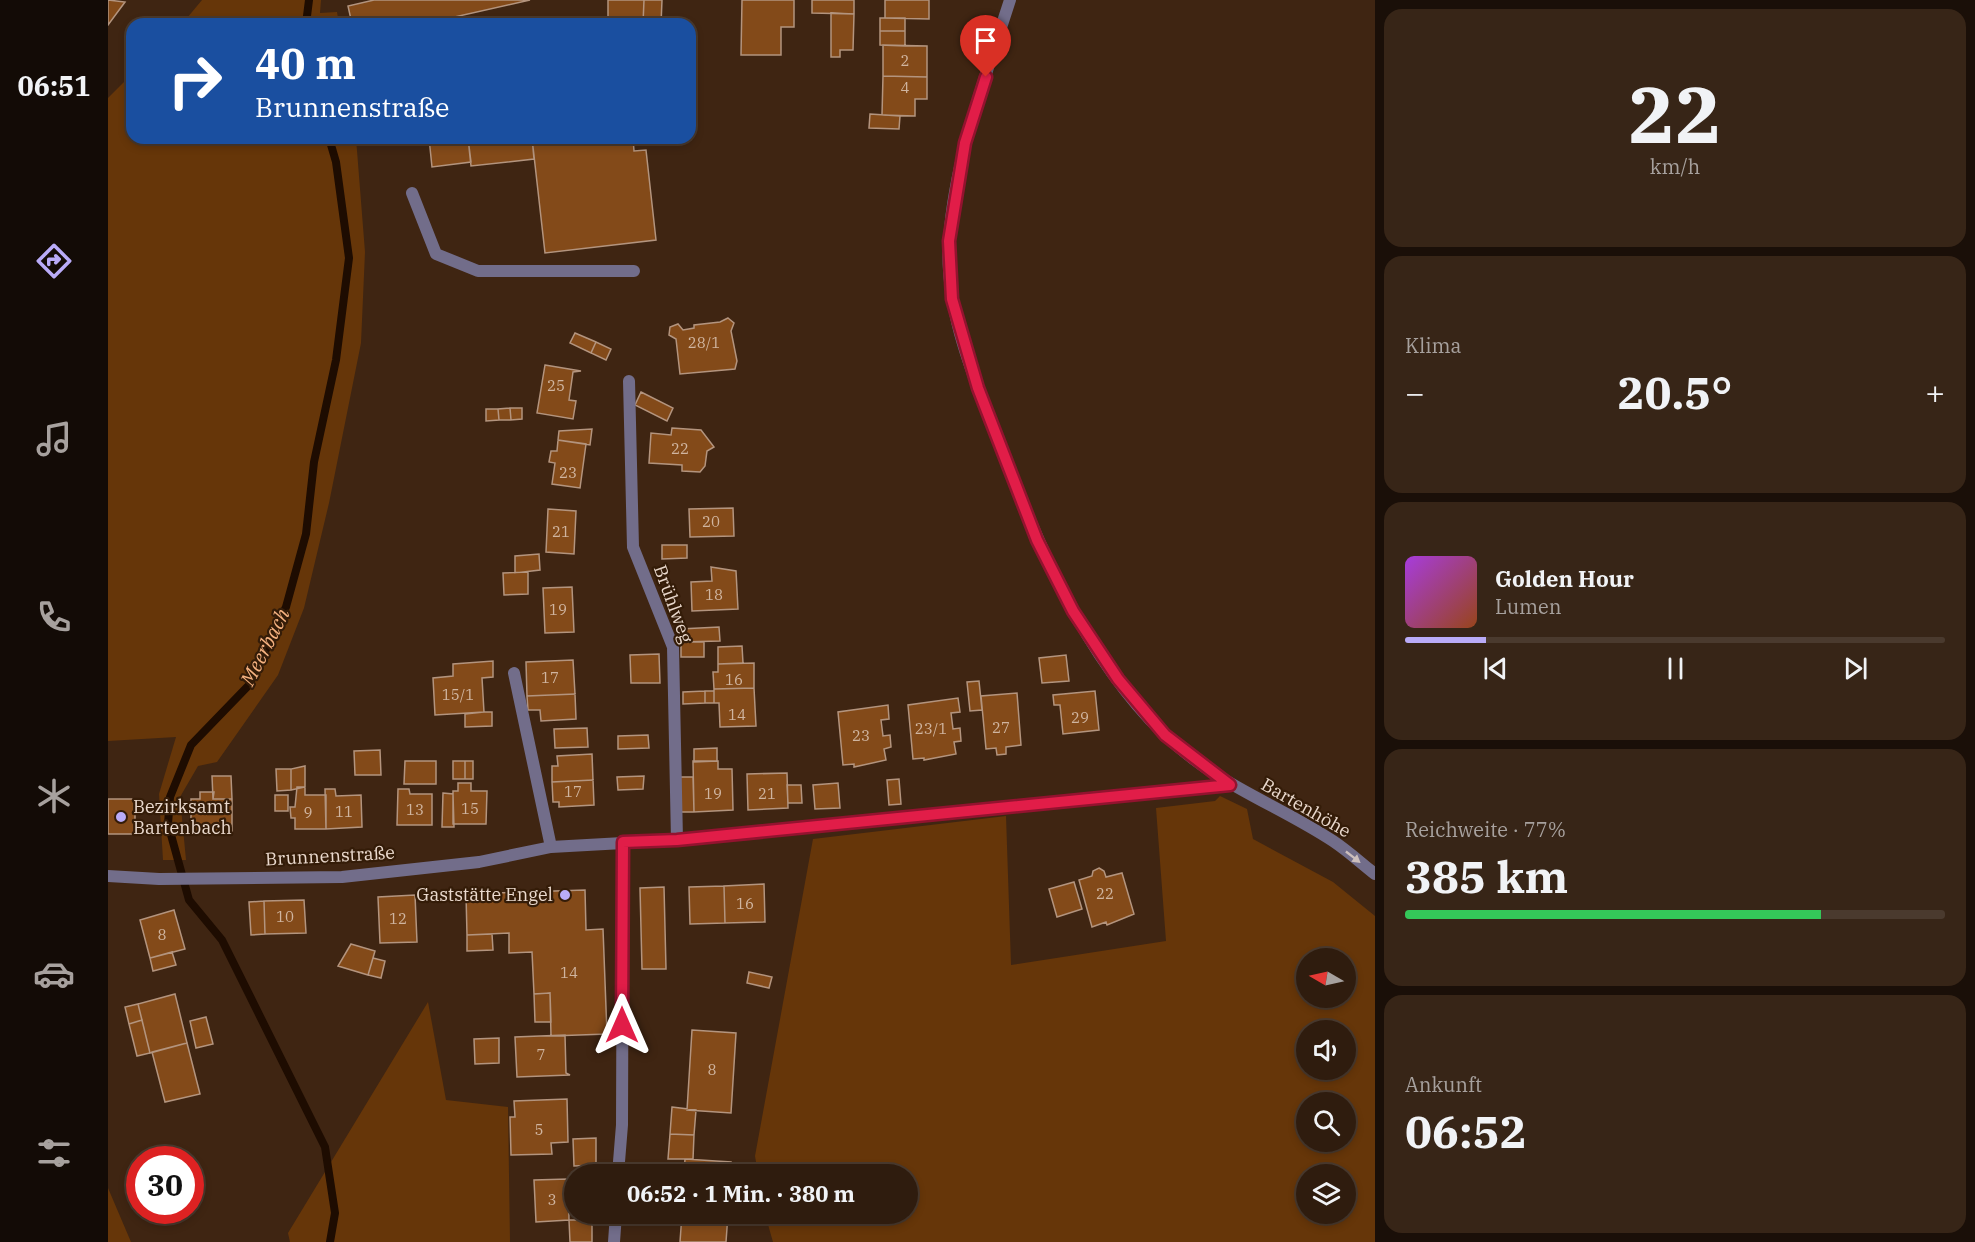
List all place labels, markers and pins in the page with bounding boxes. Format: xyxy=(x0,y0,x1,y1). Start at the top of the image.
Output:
pin xyxy=(960,15,1011,77)
place label: Bezirksamt Bartenbach xyxy=(133,795,232,839)
marker: Bezirksamt Bartenbach xyxy=(114,810,128,824)
place label: Gaststätte Engel xyxy=(416,883,553,906)
marker: Gaststätte Engel xyxy=(558,888,572,902)

